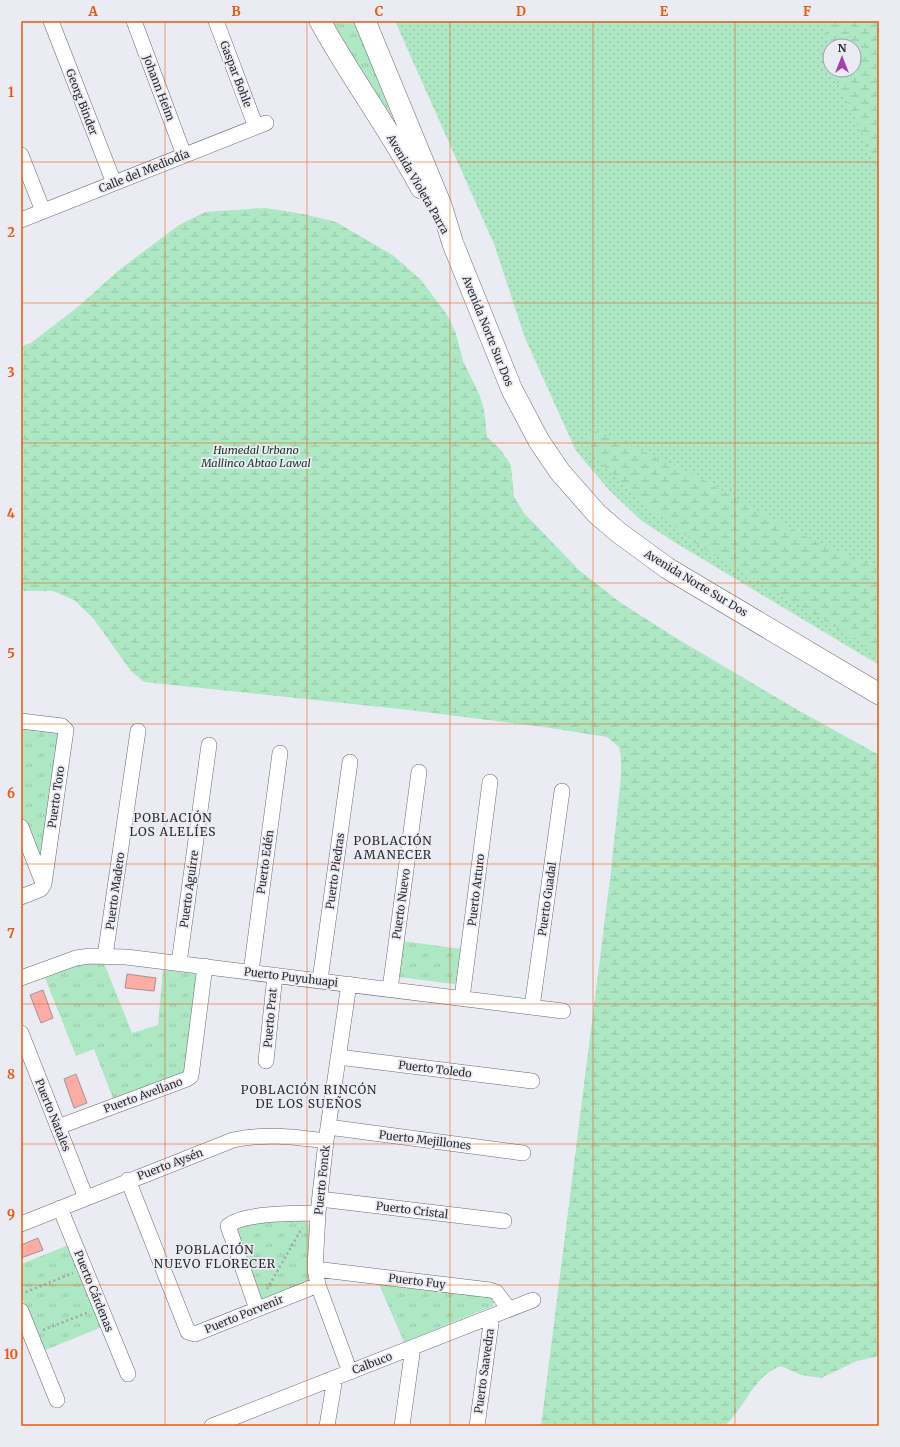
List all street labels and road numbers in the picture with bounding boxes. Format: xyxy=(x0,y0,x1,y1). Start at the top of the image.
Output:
street label: Gaspar Bohle xyxy=(217,39,255,109)
street label: Johann Heim xyxy=(140,52,178,123)
street label: Georg Binder xyxy=(63,67,101,137)
street label: Avenida Violeta Parra xyxy=(383,131,452,236)
street label: Calle del Mediodía xyxy=(97,146,191,196)
street label: Avenida Norte Sur Dos xyxy=(459,273,517,388)
street label: Avenida Norte Sur Dos xyxy=(641,546,750,619)
street label: Puerto Toro xyxy=(45,765,67,829)
street label: Puerto Edén xyxy=(254,828,277,895)
street label: Puerto Piedras xyxy=(323,832,347,910)
street label: Puerto Aguirre xyxy=(177,849,201,929)
street label: Puerto Madero xyxy=(103,851,127,931)
street label: Puerto Arturo xyxy=(465,852,487,927)
street label: Puerto Guadal xyxy=(535,860,559,937)
street label: Puerto Nuevo xyxy=(389,867,413,940)
street label: Puerto Puyuhuapi xyxy=(243,964,339,990)
street label: Puerto Prat xyxy=(260,987,280,1048)
street label: Puerto Toledo xyxy=(398,1058,473,1081)
street label: Puerto Avellano xyxy=(102,1074,185,1116)
street label: Puerto Natales xyxy=(32,1077,74,1153)
street label: Puerto Mejillones xyxy=(378,1127,472,1153)
street label: Puerto Fonck xyxy=(311,1144,333,1216)
street label: Puerto Aysén xyxy=(135,1145,206,1183)
street label: Puerto Cristal xyxy=(375,1199,449,1221)
street label: Puerto Cárdenas xyxy=(71,1248,117,1334)
street label: Puerto Fuy xyxy=(388,1271,447,1292)
street label: Puerto Porvenir xyxy=(202,1292,286,1336)
street label: Puerto Saavedra xyxy=(471,1328,497,1414)
street label: Calbuco xyxy=(350,1349,395,1377)

